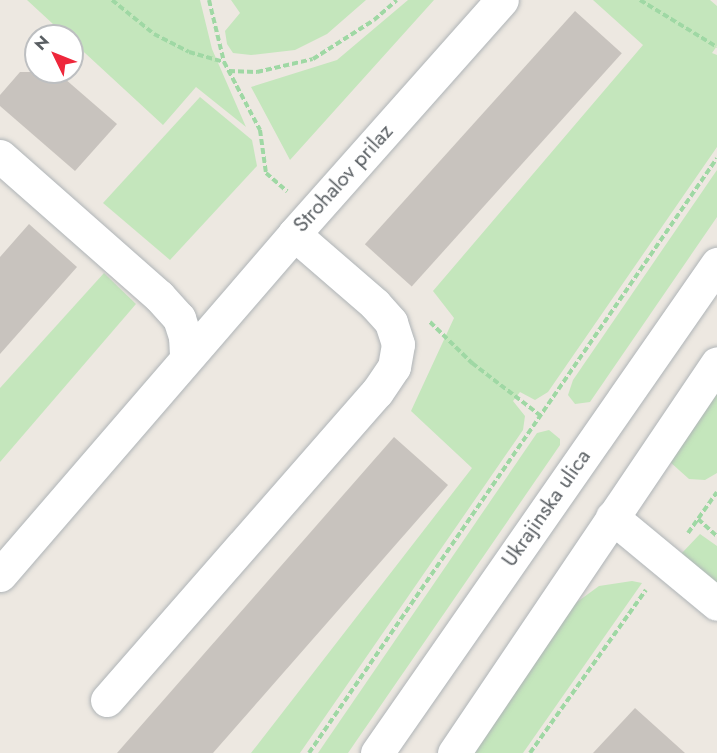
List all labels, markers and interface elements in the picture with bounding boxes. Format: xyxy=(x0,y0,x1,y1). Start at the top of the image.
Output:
north arrow xyxy=(24,24,84,84)
text: N xyxy=(29,30,55,55)
street label: Strohalov prilaz xyxy=(288,119,398,237)
street label: Ukrajinska ulica xyxy=(496,445,596,571)

